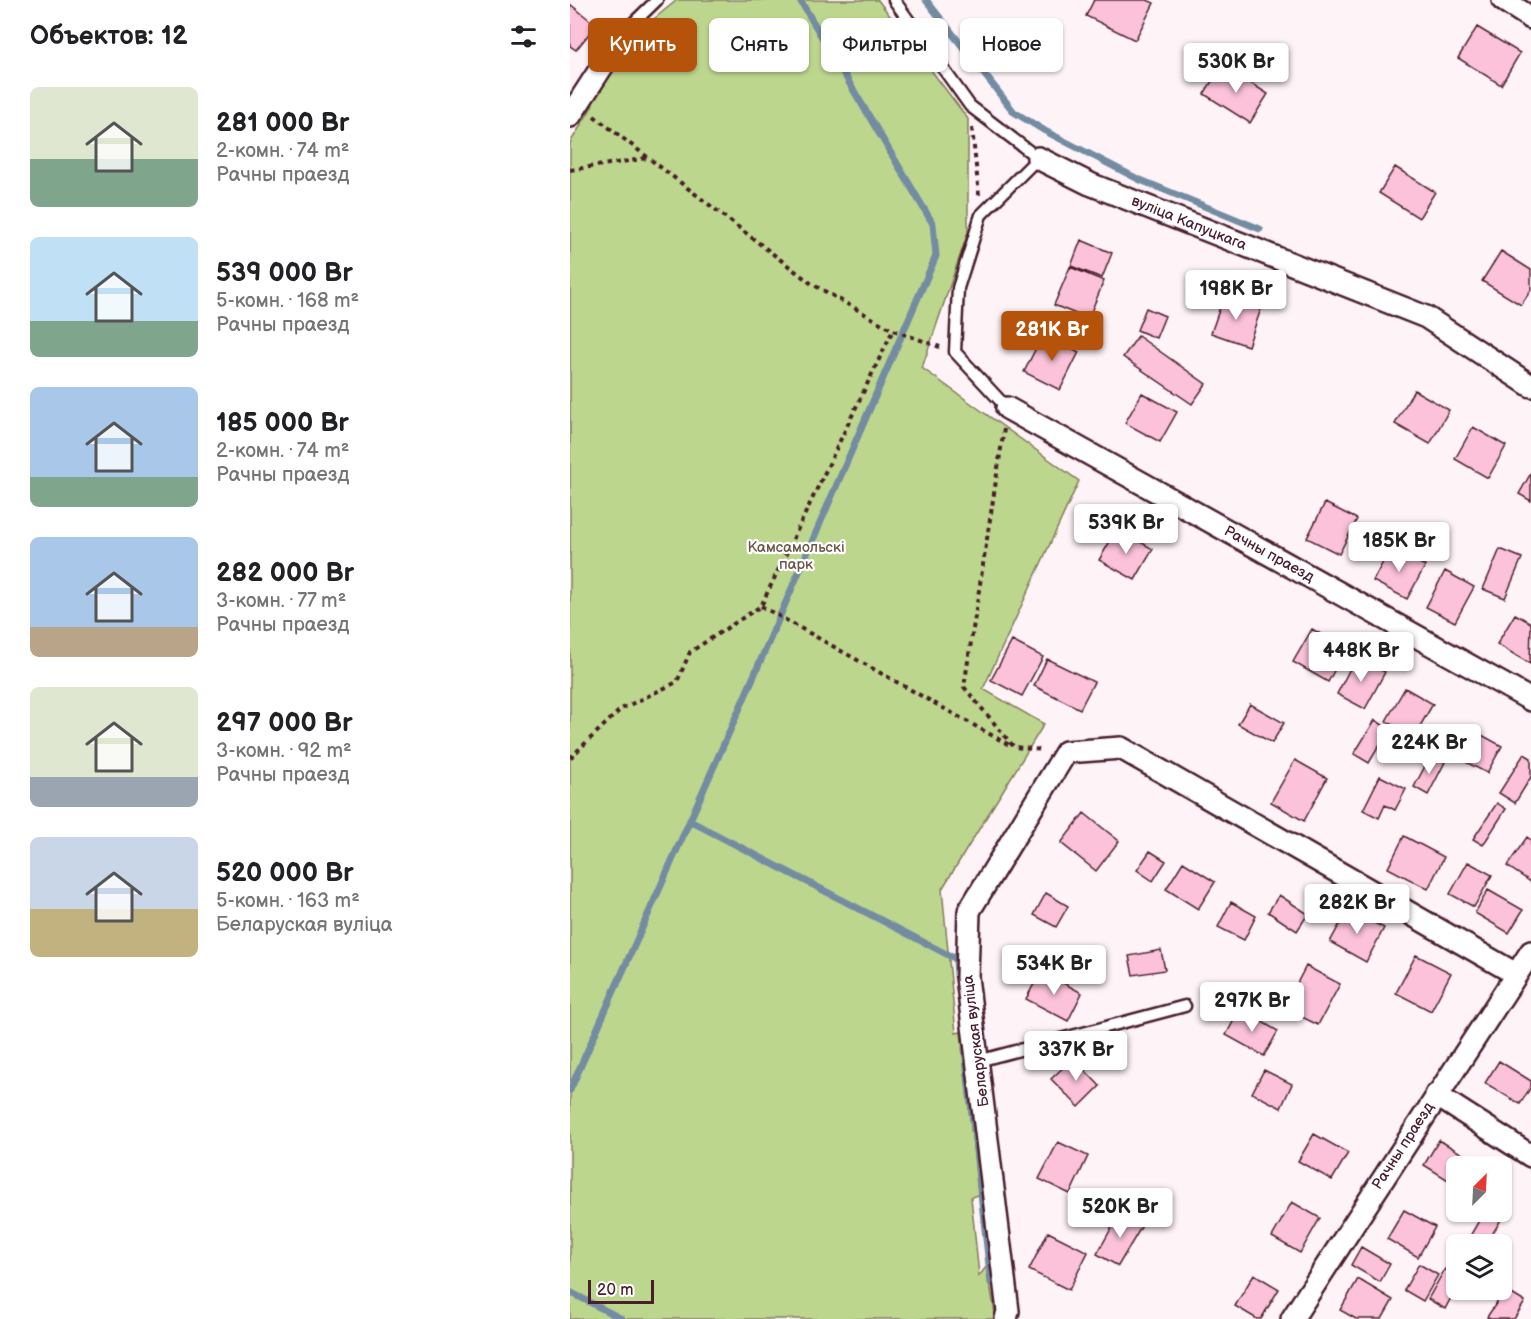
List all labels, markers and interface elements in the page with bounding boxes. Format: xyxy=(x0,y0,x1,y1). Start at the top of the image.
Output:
chip: Купить xyxy=(588,18,697,72)
chip: Снять xyxy=(709,18,809,72)
chip: Фильтры xyxy=(821,18,948,72)
chip: Новое xyxy=(960,18,1063,72)
icon: filters xyxy=(507,20,540,53)
text: Объектов: 12 xyxy=(30,21,188,52)
pin: 530K Br xyxy=(1181,43,1291,94)
text: 530K Br xyxy=(1198,50,1274,74)
text: 281 000 Br xyxy=(216,108,349,139)
icon: home xyxy=(78,111,150,183)
text: 2-комн. · 74 m² xyxy=(216,139,349,163)
text: Рачны праезд xyxy=(216,163,350,187)
street label: вуліца Капуцкага xyxy=(1129,191,1250,255)
text: 539 000 Br xyxy=(216,258,353,289)
icon: home xyxy=(78,261,150,333)
pin: 198K Br xyxy=(1181,270,1291,321)
text: 198K Br xyxy=(1199,277,1273,301)
text: 5-комн. · 168 m² xyxy=(216,289,359,313)
pin: 281K Br xyxy=(997,311,1107,362)
text: Рачны праезд xyxy=(216,313,350,337)
text: 281K Br xyxy=(1015,318,1089,342)
text: 185 000 Br xyxy=(216,408,349,439)
icon: home xyxy=(78,411,150,483)
text: 2-комн. · 74 m² xyxy=(216,439,349,463)
text: Рачны праезд xyxy=(216,463,350,487)
pin: 539K Br xyxy=(1071,504,1181,555)
text: 539K Br xyxy=(1088,511,1164,535)
street label: Рачны праезд xyxy=(1221,521,1317,587)
pin: 185K Br xyxy=(1344,522,1454,573)
text: 185K Br xyxy=(1362,529,1436,553)
park label: Камсамольскі парк xyxy=(747,538,845,574)
text: 282 000 Br xyxy=(216,558,354,589)
icon: home xyxy=(78,561,150,633)
text: 3-комн. · 77 m² xyxy=(216,589,346,613)
text: Рачны праезд xyxy=(216,613,350,637)
pin: 448K Br xyxy=(1306,632,1416,683)
text: 448K Br xyxy=(1323,639,1399,663)
text: 297 000 Br xyxy=(216,708,353,739)
icon: home xyxy=(78,711,150,783)
pin: 224K Br xyxy=(1374,724,1484,775)
text: 224K Br xyxy=(1391,731,1467,755)
text: 3-комн. · 92 m² xyxy=(216,739,352,763)
text: Рачны праезд xyxy=(216,763,350,787)
text: 520 000 Br xyxy=(216,858,354,889)
icon: home xyxy=(78,861,150,933)
pin: 282K Br xyxy=(1302,884,1412,935)
text: 5-комн. · 163 m² xyxy=(216,889,360,913)
text: 282K Br xyxy=(1318,891,1396,915)
text: Беларуская вуліца xyxy=(216,913,393,937)
pin: 534K Br xyxy=(999,945,1109,996)
text: 534K Br xyxy=(1016,952,1092,976)
street label: Беларуская вуліца xyxy=(958,974,994,1108)
pin: 297K Br xyxy=(1197,982,1307,1033)
text: 297K Br xyxy=(1214,989,1290,1013)
pin: 337K Br xyxy=(1021,1031,1131,1082)
text: 337K Br xyxy=(1038,1038,1114,1062)
street label: Рачны праезд xyxy=(1368,1099,1438,1193)
north arrow xyxy=(1446,1156,1512,1222)
map controls xyxy=(1446,1156,1512,1300)
pin: 520K Br xyxy=(1065,1188,1175,1239)
text: 520K Br xyxy=(1082,1195,1158,1219)
button: layers xyxy=(1446,1234,1512,1300)
scale bar xyxy=(588,1277,654,1304)
text: 20 m xyxy=(597,1281,633,1300)

